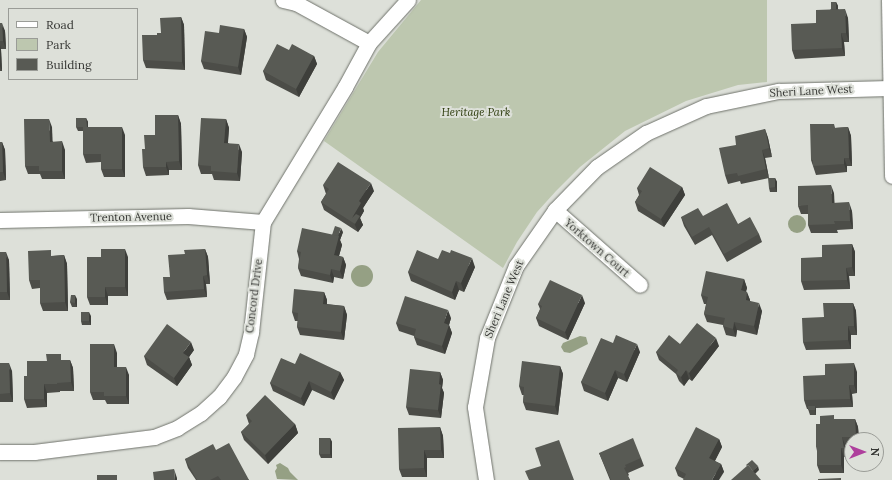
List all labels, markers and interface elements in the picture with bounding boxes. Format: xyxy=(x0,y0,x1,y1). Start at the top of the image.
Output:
legend xyxy=(8,8,138,80)
text: Road xyxy=(46,17,74,32)
text: Park xyxy=(46,37,71,52)
text: Building xyxy=(46,57,92,72)
street label: Sheri Lane West xyxy=(769,82,853,100)
park label: Heritage Park xyxy=(441,105,511,119)
street label: Trenton Avenue xyxy=(90,210,172,224)
street label: Yorktown Court xyxy=(562,216,632,280)
street label: Concord Drive xyxy=(243,258,265,334)
street label: Sheri Lane West xyxy=(482,258,526,340)
north arrow xyxy=(844,432,884,472)
text: N xyxy=(868,448,882,456)

